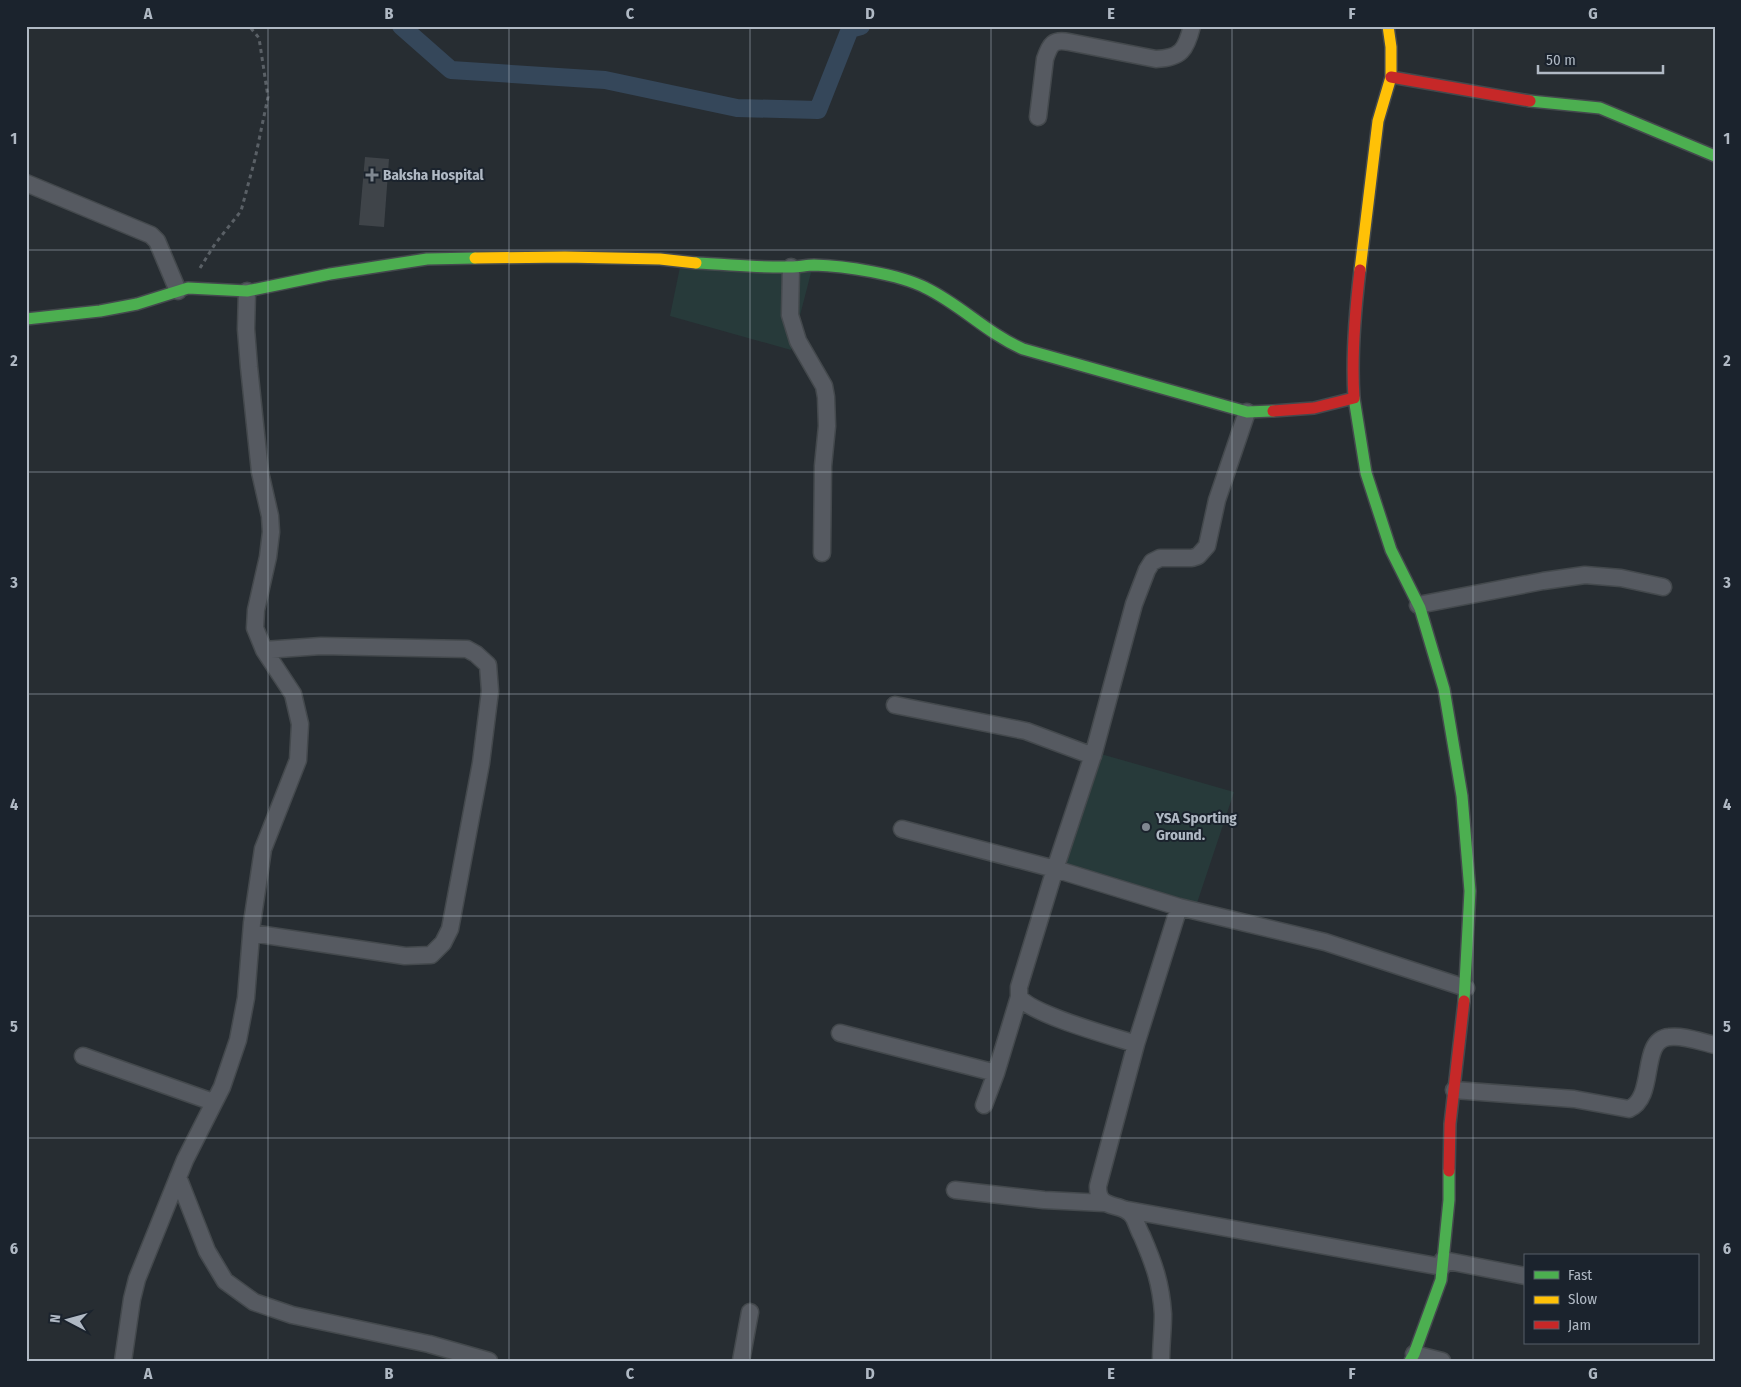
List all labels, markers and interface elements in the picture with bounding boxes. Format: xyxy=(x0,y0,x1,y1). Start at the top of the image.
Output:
text: A xyxy=(143,4,153,23)
text: B xyxy=(385,4,394,23)
text: C xyxy=(626,4,635,23)
text: D xyxy=(865,4,875,23)
text: E xyxy=(1107,4,1115,23)
text: F xyxy=(1348,4,1356,23)
text: G xyxy=(1588,4,1598,23)
scale bar xyxy=(1538,42,1664,74)
text: 50 m xyxy=(1546,51,1576,69)
text: 1 xyxy=(11,129,17,148)
text: 1 xyxy=(1724,129,1730,148)
place label: Baksha Hospital xyxy=(383,166,484,184)
marker: Baksha Hospital xyxy=(365,168,379,182)
text: 2 xyxy=(9,351,18,370)
text: 2 xyxy=(1722,351,1731,370)
text: 3 xyxy=(9,573,18,592)
text: 3 xyxy=(1722,573,1731,592)
text: 4 xyxy=(10,795,18,814)
text: 4 xyxy=(1723,795,1731,814)
place label: YSA Sporting Ground. xyxy=(1155,809,1237,844)
marker: YSA Sporting Ground. xyxy=(1140,821,1152,833)
text: 5 xyxy=(10,1017,18,1036)
text: 5 xyxy=(1723,1017,1731,1036)
text: 6 xyxy=(10,1239,18,1258)
text: 6 xyxy=(1723,1239,1731,1258)
legend xyxy=(1524,1254,1698,1344)
text: Fast xyxy=(1568,1266,1592,1284)
text: Slow xyxy=(1568,1290,1597,1308)
north arrow xyxy=(42,1294,92,1344)
text: N xyxy=(47,1314,64,1324)
text: Jam xyxy=(1568,1316,1591,1334)
text: A xyxy=(143,1364,153,1383)
text: B xyxy=(385,1364,394,1383)
text: C xyxy=(626,1364,635,1383)
text: D xyxy=(865,1364,875,1383)
text: E xyxy=(1107,1364,1115,1383)
text: F xyxy=(1348,1364,1356,1383)
text: G xyxy=(1588,1364,1598,1383)

